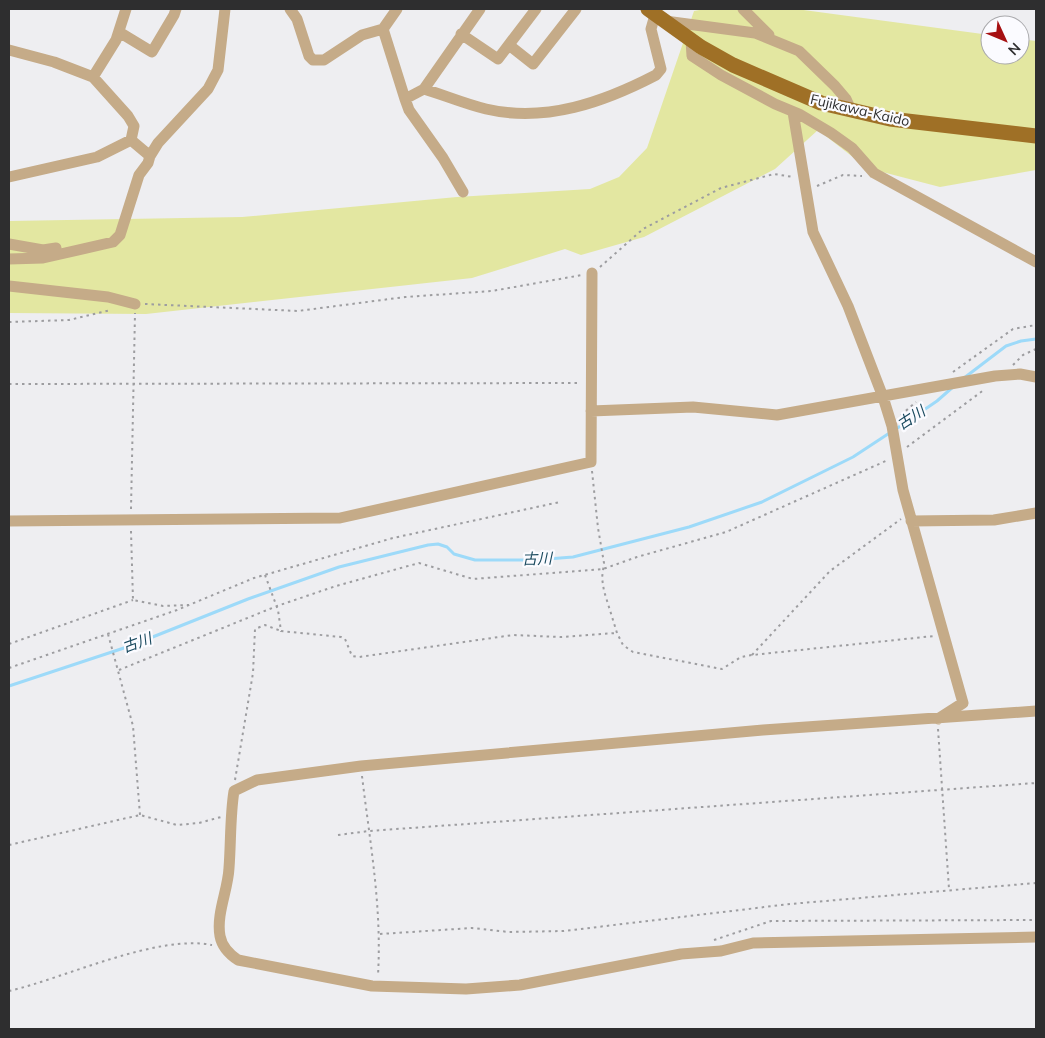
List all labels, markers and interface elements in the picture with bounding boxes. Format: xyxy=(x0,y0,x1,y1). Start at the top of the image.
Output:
north arrow xyxy=(980,15,1030,65)
text: N xyxy=(1004,39,1024,59)
street label: Fujikawa-Kaido xyxy=(809,90,911,130)
water label: 古川 xyxy=(893,400,930,434)
water label: 古川 xyxy=(522,548,554,569)
water label: 古川 xyxy=(119,628,156,657)

